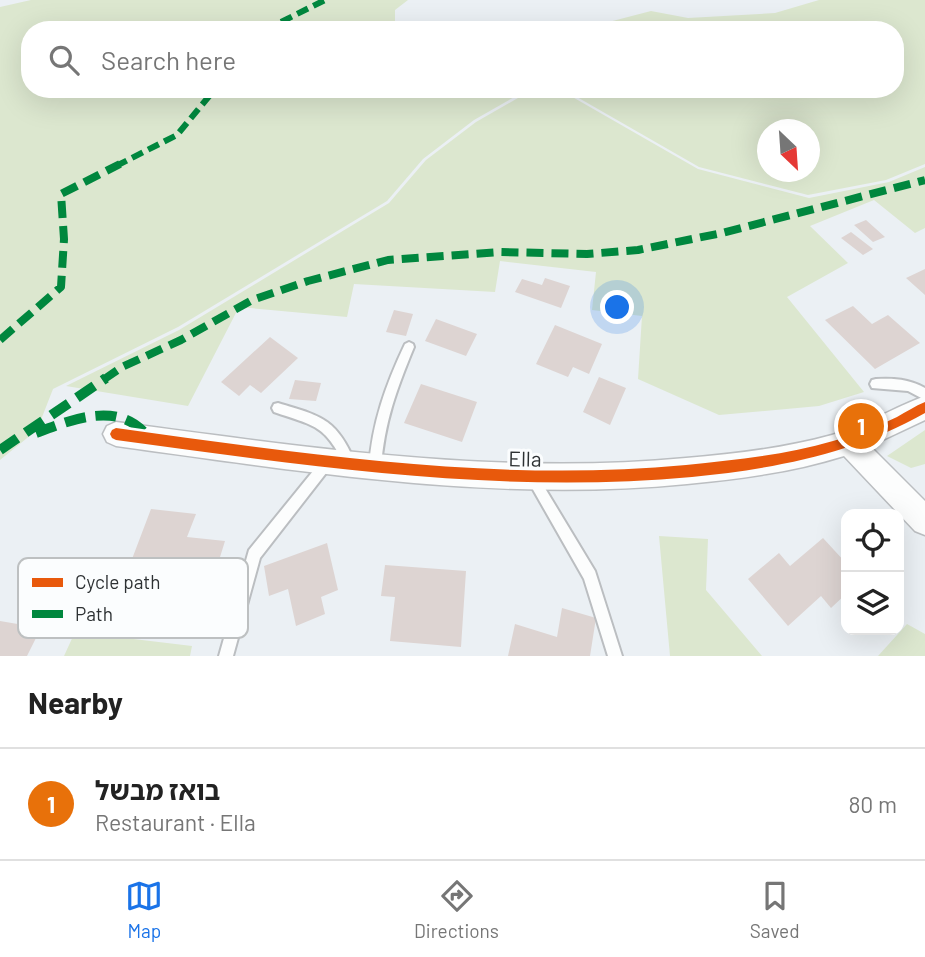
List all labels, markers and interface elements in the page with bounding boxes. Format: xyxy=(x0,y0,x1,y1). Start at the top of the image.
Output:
search box xyxy=(21,21,904,98)
icon: search xyxy=(45,41,83,79)
text: Search here xyxy=(101,44,236,75)
north arrow xyxy=(757,119,820,182)
your location xyxy=(600,290,634,324)
pin: 1 xyxy=(838,400,884,452)
street label: Ella xyxy=(508,445,542,471)
map controls xyxy=(841,509,904,635)
button: locate xyxy=(841,509,904,572)
legend xyxy=(18,558,248,638)
text: Cycle path xyxy=(75,570,160,593)
button: layers xyxy=(841,572,904,635)
text: Path xyxy=(75,602,113,625)
text: Nearby xyxy=(28,684,123,720)
text: בואז מבשל xyxy=(95,774,220,805)
text: 1 xyxy=(47,790,55,818)
text: 80 m xyxy=(848,790,897,818)
text: Restaurant · Ella xyxy=(95,808,256,836)
tab: Map xyxy=(125,877,163,942)
tab: Directions xyxy=(414,877,499,942)
tab: Saved xyxy=(750,877,800,942)

